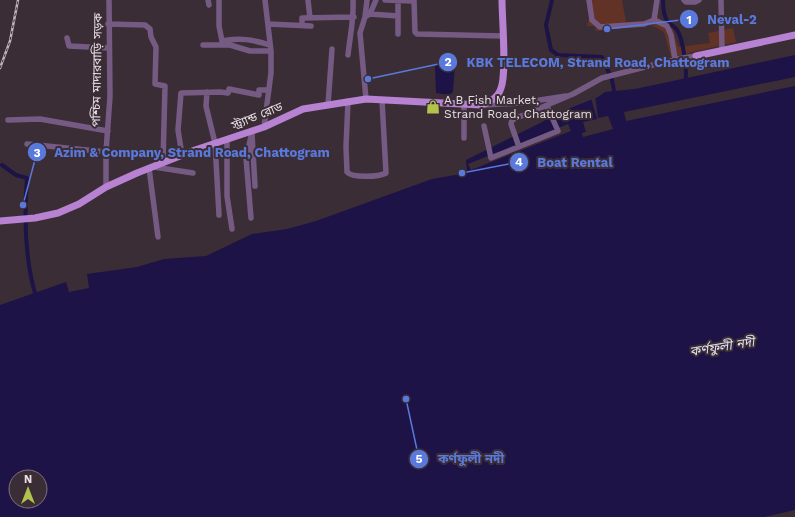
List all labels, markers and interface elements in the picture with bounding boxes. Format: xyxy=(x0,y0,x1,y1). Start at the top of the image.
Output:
callout: Neval-2 xyxy=(679,7,765,32)
text: Neval-2 xyxy=(707,12,757,27)
street label: পশ্চিম মাদারবাড়ি সড়ক xyxy=(88,13,105,127)
text: 1 xyxy=(686,13,692,27)
callout: KBK TELECOM, Strand Road, Chattogram xyxy=(438,50,737,75)
text: 2 xyxy=(444,55,452,69)
text: KBK TELECOM, Strand Road, Chattogram xyxy=(467,55,729,70)
place label: A B Fish Market, Strand Road, Chattogram xyxy=(444,93,592,121)
street label: স্ট্র্যান্ড রোড xyxy=(228,98,285,133)
shop icon: A B Fish Market, Strand Road, Chattogram xyxy=(425,99,441,115)
callout: Azim & Company, Strand Road, Chattogram xyxy=(27,140,338,165)
text: Azim & Company, Strand Road, Chattogram xyxy=(54,145,330,160)
text: 3 xyxy=(33,146,41,160)
callout: Boat Rental xyxy=(509,150,621,175)
text: 4 xyxy=(515,155,523,169)
text: Boat Rental xyxy=(537,155,613,170)
water label: কর্ণফুলী নদী xyxy=(689,334,758,359)
callout: কর্ণফুলী নদী xyxy=(409,446,512,471)
text: কর্ণফুলী নদী xyxy=(437,451,504,467)
text: 5 xyxy=(416,452,423,466)
north arrow xyxy=(8,469,48,509)
text: N xyxy=(24,473,32,486)

